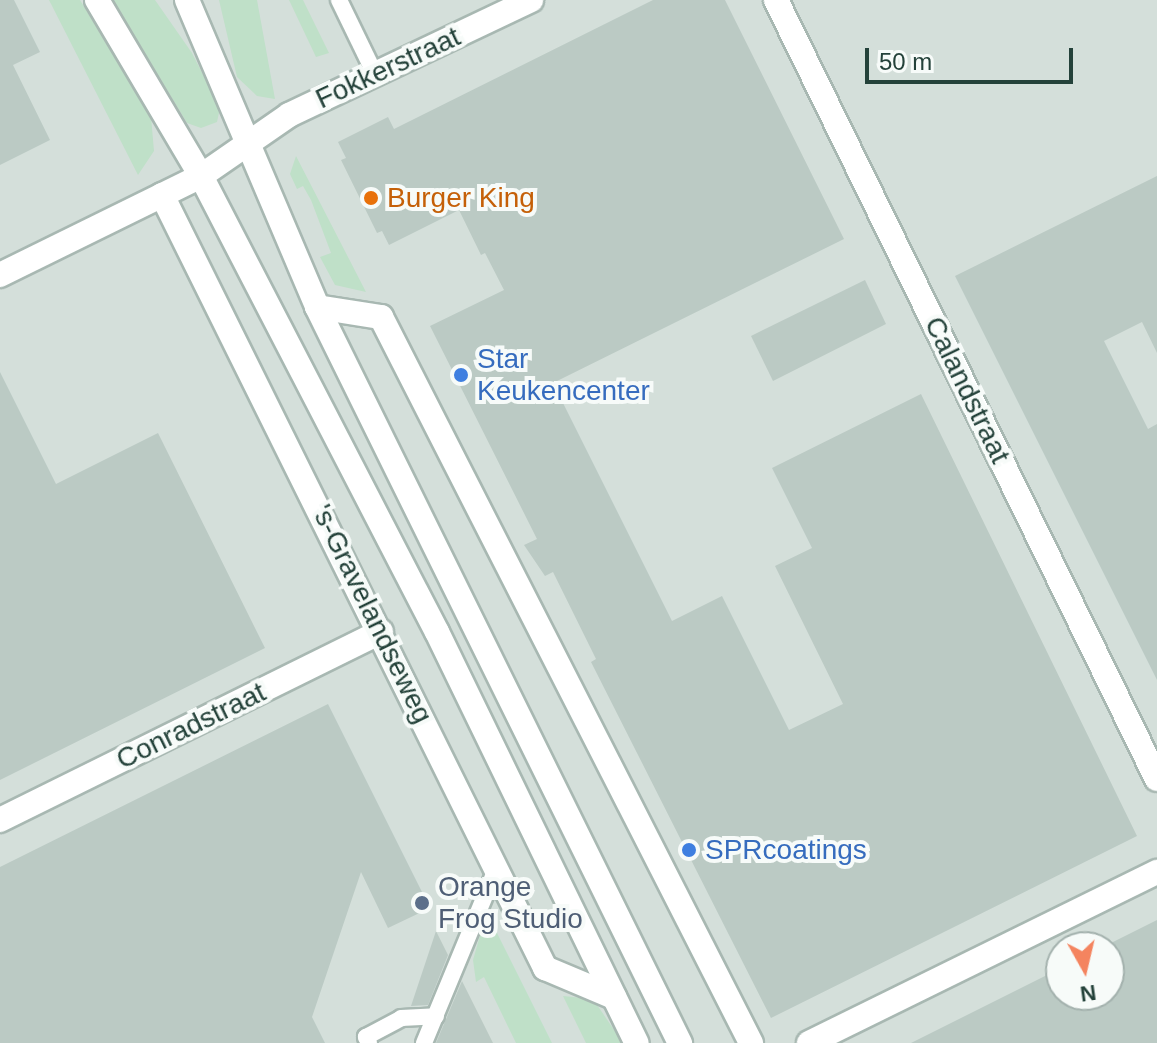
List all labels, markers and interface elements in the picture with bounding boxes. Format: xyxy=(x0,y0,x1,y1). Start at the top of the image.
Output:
street label: Fokkerstraat xyxy=(310,20,466,116)
scale bar xyxy=(869,32,1077,82)
text: 50 m xyxy=(879,48,932,75)
place label: Burger King xyxy=(387,181,535,215)
marker: Burger King xyxy=(362,189,380,207)
street label: Calandstraat xyxy=(917,311,1017,469)
place label: Star Keukencenter xyxy=(477,342,650,408)
marker: Star Keukencenter xyxy=(452,366,470,384)
street label: 's-Gravelandseweg xyxy=(305,499,439,729)
street label: Conradstraat xyxy=(111,675,271,777)
place label: SPRcoatings xyxy=(705,833,867,867)
marker: SPRcoatings xyxy=(680,841,698,859)
place label: Orange Frog Studio xyxy=(438,870,583,936)
marker: Orange Frog Studio xyxy=(413,894,431,912)
north arrow xyxy=(1045,931,1125,1011)
text: N xyxy=(1079,980,1098,1007)

